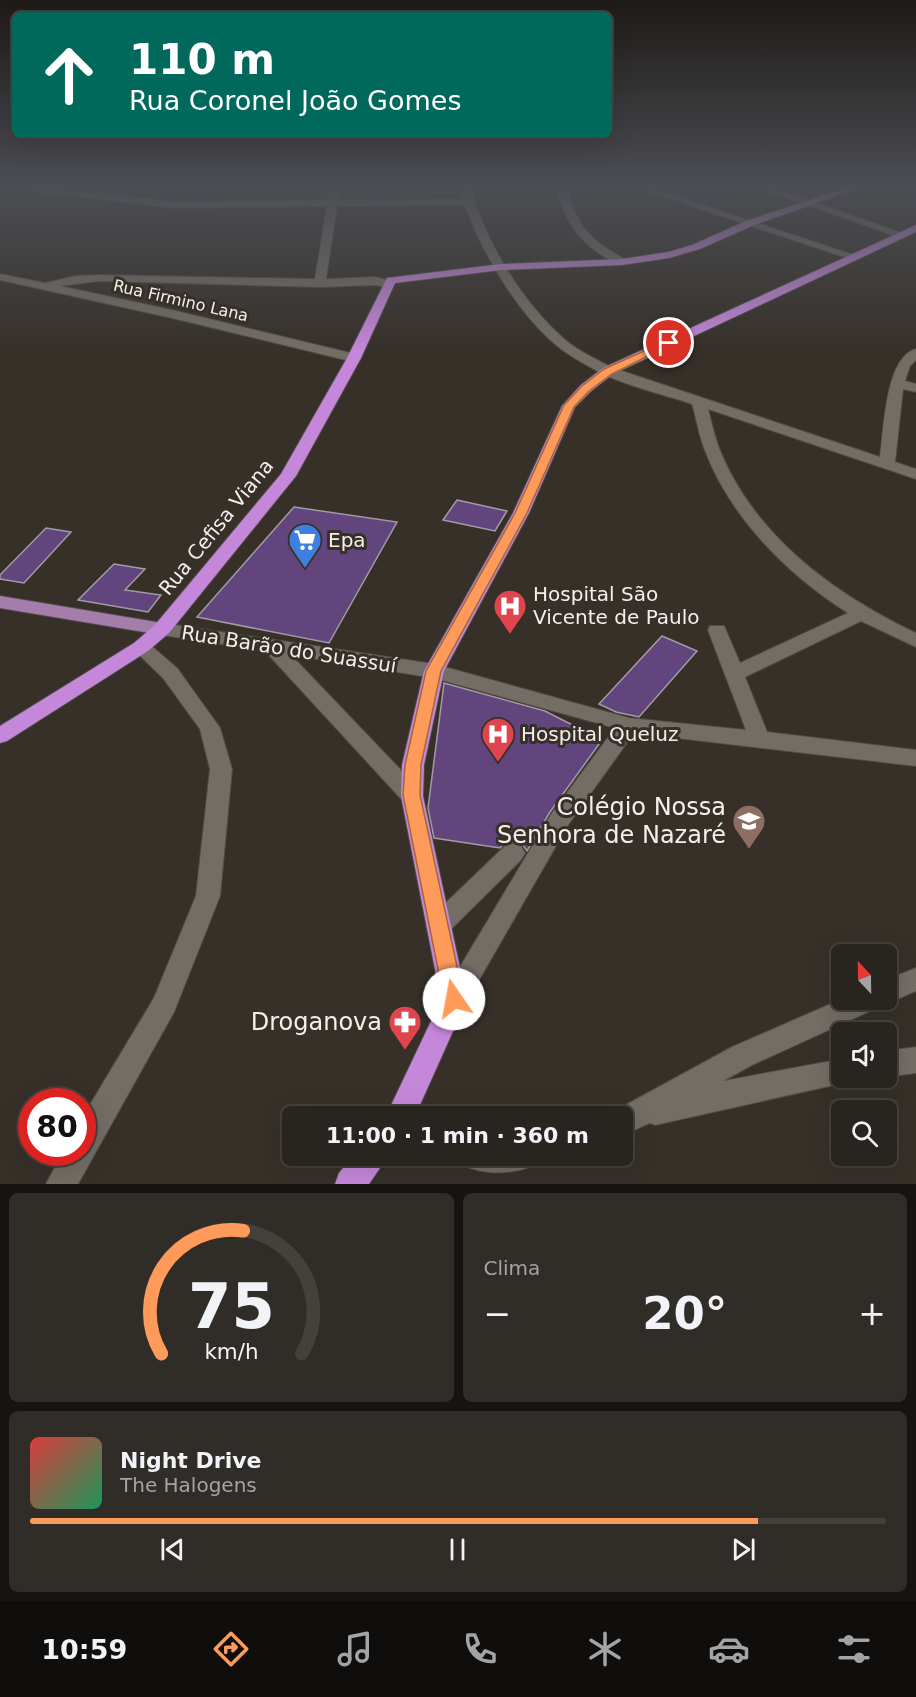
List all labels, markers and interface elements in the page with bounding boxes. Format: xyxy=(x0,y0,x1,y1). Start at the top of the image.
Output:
text: 110 m xyxy=(129,35,275,84)
icon: ahead xyxy=(30,36,108,114)
text: Rua Coronel João Gomes xyxy=(129,85,462,116)
street label: Rua Firmino Lana xyxy=(112,276,250,325)
pin xyxy=(643,317,694,368)
icon: arrive xyxy=(652,326,685,359)
street label: Rua Cefisa Viana xyxy=(154,454,278,600)
supermarket icon: Epa xyxy=(287,522,323,569)
place label: Epa xyxy=(328,528,366,552)
place label: Hospital São Vicente de Paulo xyxy=(533,582,700,629)
hospital icon: Hospital São Vicente de Paulo xyxy=(492,588,528,635)
street label: Rua Barão do Suassuí xyxy=(180,620,400,678)
hospital icon: Hospital Queluz xyxy=(480,716,516,763)
place label: Hospital Queluz xyxy=(521,722,678,746)
place label: Colégio Nossa Senhora de Nazaré xyxy=(497,793,726,849)
school or university icon: Colégio Nossa Senhora de Nazaré xyxy=(731,803,767,850)
north arrow xyxy=(831,944,897,1010)
map controls xyxy=(831,944,897,1166)
position arrow xyxy=(422,967,486,1031)
pharmacy icon: Droganova xyxy=(387,1004,423,1051)
place label: Droganova xyxy=(251,1008,382,1036)
button: sound xyxy=(831,1022,897,1088)
speed limit sign: 80 xyxy=(18,1088,96,1166)
button: search xyxy=(831,1100,897,1166)
text: 11:00 · 1 min · 360 m xyxy=(326,1123,589,1148)
text: Clima xyxy=(484,1256,540,1280)
text: 75 xyxy=(188,1270,275,1343)
text: 20° xyxy=(642,1287,727,1340)
text: − xyxy=(484,1294,511,1333)
text: + xyxy=(858,1294,886,1333)
text: km/h xyxy=(204,1340,258,1365)
text: Night Drive xyxy=(120,1448,261,1473)
text: The Halogens xyxy=(120,1473,257,1497)
icon: previous xyxy=(156,1533,189,1566)
icon: pause xyxy=(441,1533,474,1566)
icon: next xyxy=(727,1533,760,1566)
icon: directions xyxy=(210,1628,252,1670)
icon: music xyxy=(334,1628,376,1670)
icon: phone xyxy=(459,1628,501,1670)
icon: climate xyxy=(584,1628,626,1670)
icon: car xyxy=(708,1628,750,1670)
icon: filters xyxy=(833,1628,875,1670)
text: 10:59 xyxy=(41,1634,127,1665)

